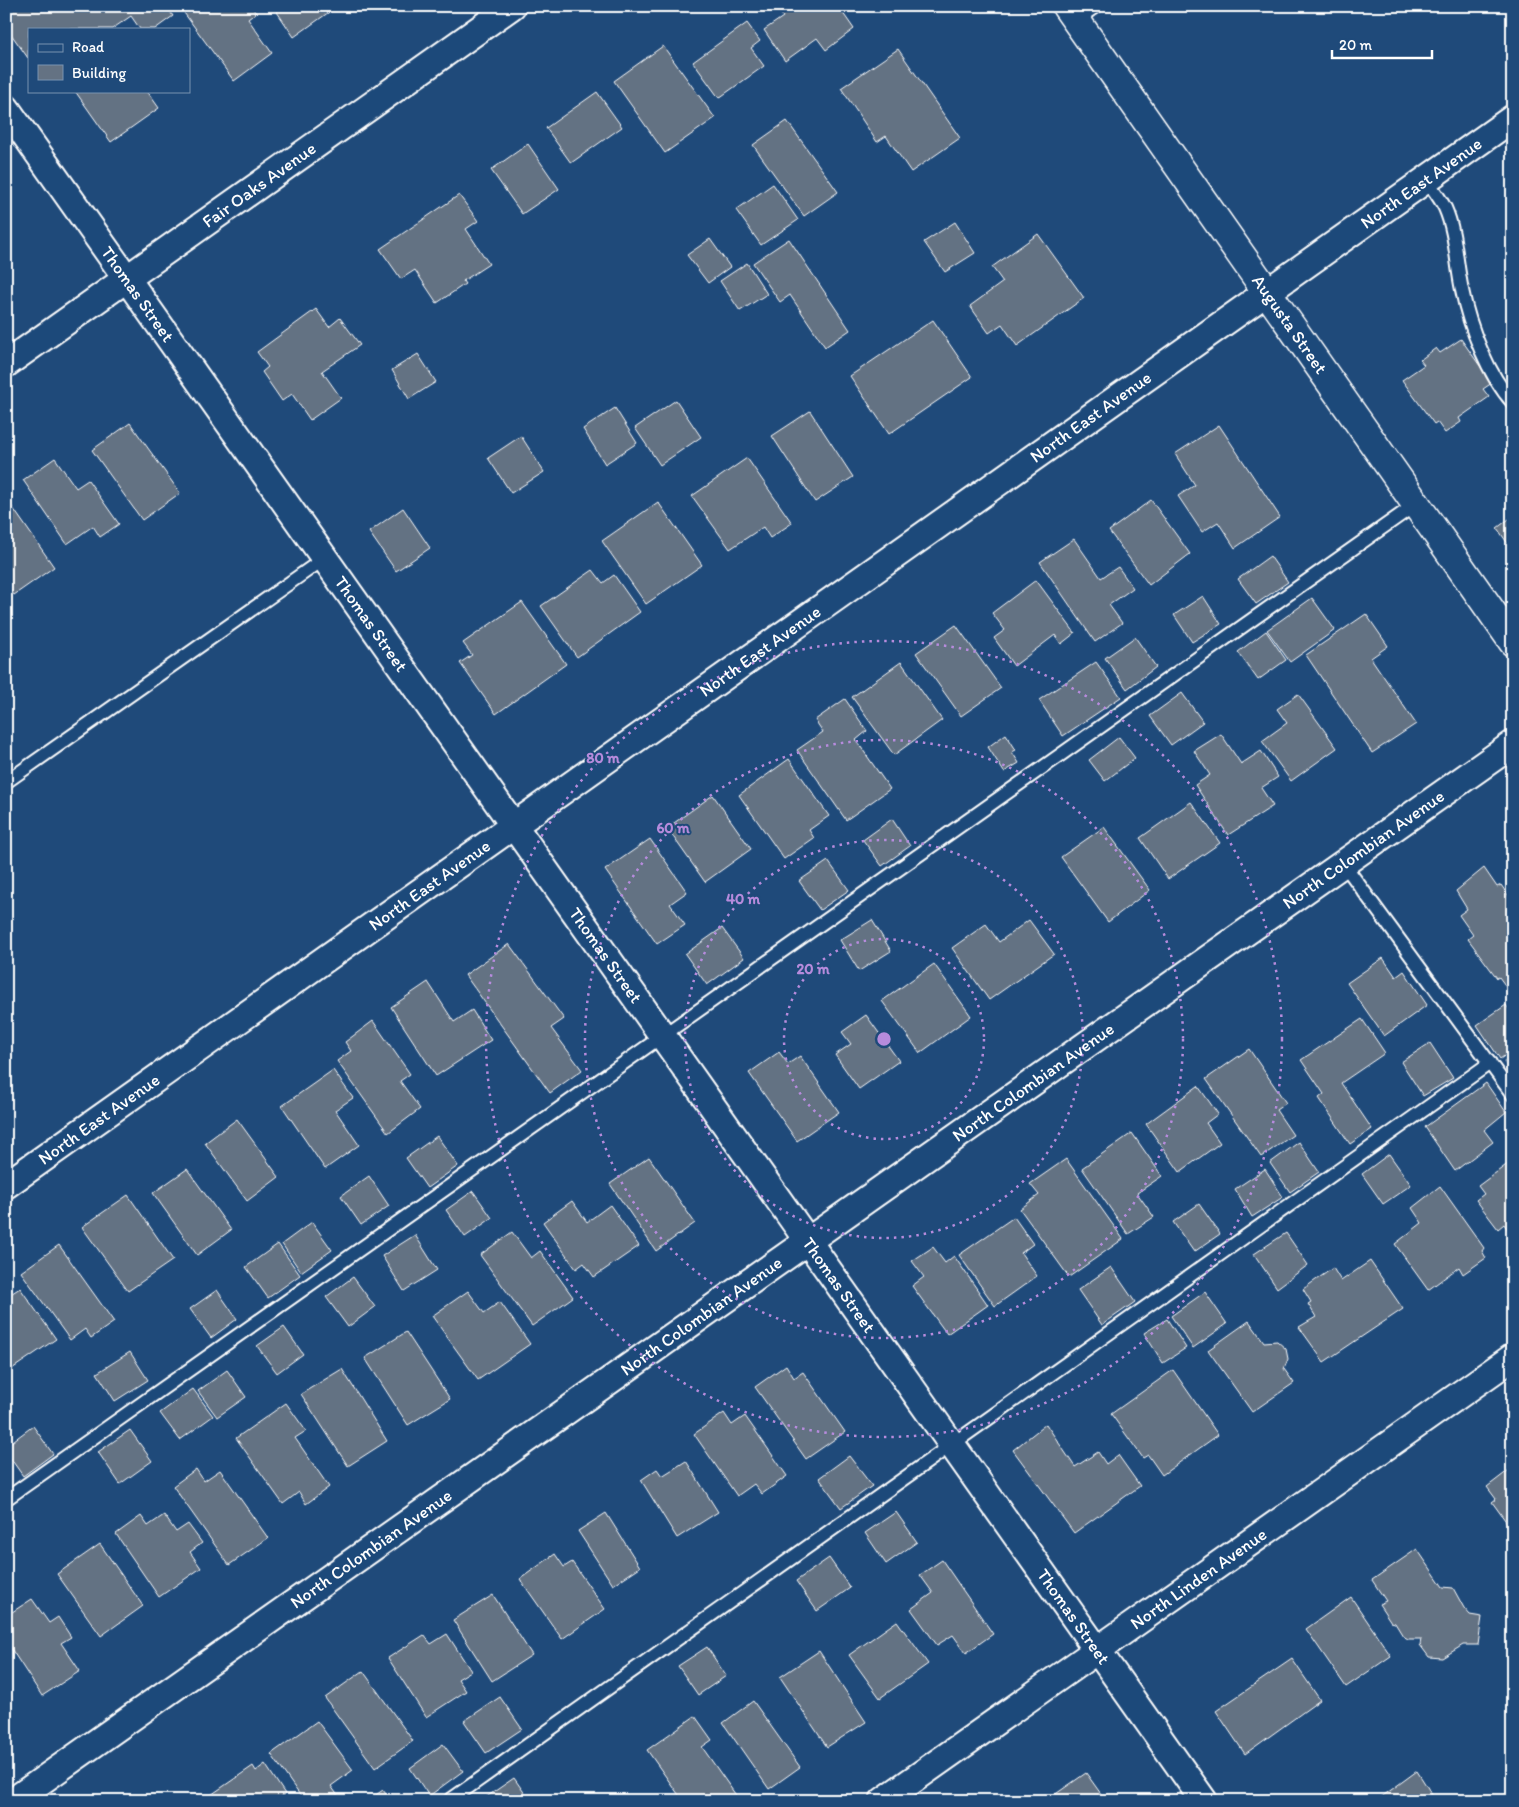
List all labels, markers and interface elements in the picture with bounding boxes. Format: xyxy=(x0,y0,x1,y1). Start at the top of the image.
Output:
legend xyxy=(28,28,190,92)
scale bar xyxy=(1332,28,1432,60)
text: 20 m xyxy=(1339,36,1373,54)
text: Road xyxy=(72,38,105,56)
text: Building xyxy=(72,64,126,82)
street label: North East Avenue xyxy=(1356,132,1486,234)
street label: Fair Oaks Avenue xyxy=(198,137,320,233)
street label: Thomas Street xyxy=(96,242,179,346)
street label: Augusta Street xyxy=(1247,270,1332,378)
street label: North East Avenue xyxy=(1026,367,1156,468)
street label: Thomas Street xyxy=(330,572,413,676)
street label: North East Avenue xyxy=(695,601,825,702)
text: 80 m xyxy=(586,749,620,767)
street label: North Colombian Avenue xyxy=(1278,785,1449,914)
text: 60 m xyxy=(656,819,690,837)
street label: North East Avenue xyxy=(365,835,495,936)
text: 40 m xyxy=(726,890,761,908)
street label: Thomas Street xyxy=(564,903,647,1008)
text: 20 m xyxy=(796,960,830,978)
street label: North Colombian Avenue xyxy=(948,1018,1118,1147)
centre of rings xyxy=(875,1030,893,1048)
street label: North East Avenue xyxy=(34,1069,164,1170)
street label: Thomas Street xyxy=(798,1233,880,1337)
street label: North Colombian Avenue xyxy=(616,1251,786,1381)
street label: North Colombian Avenue xyxy=(286,1484,456,1613)
street label: North Linden Avenue xyxy=(1126,1523,1271,1634)
street label: Thomas Street xyxy=(1032,1564,1115,1669)

